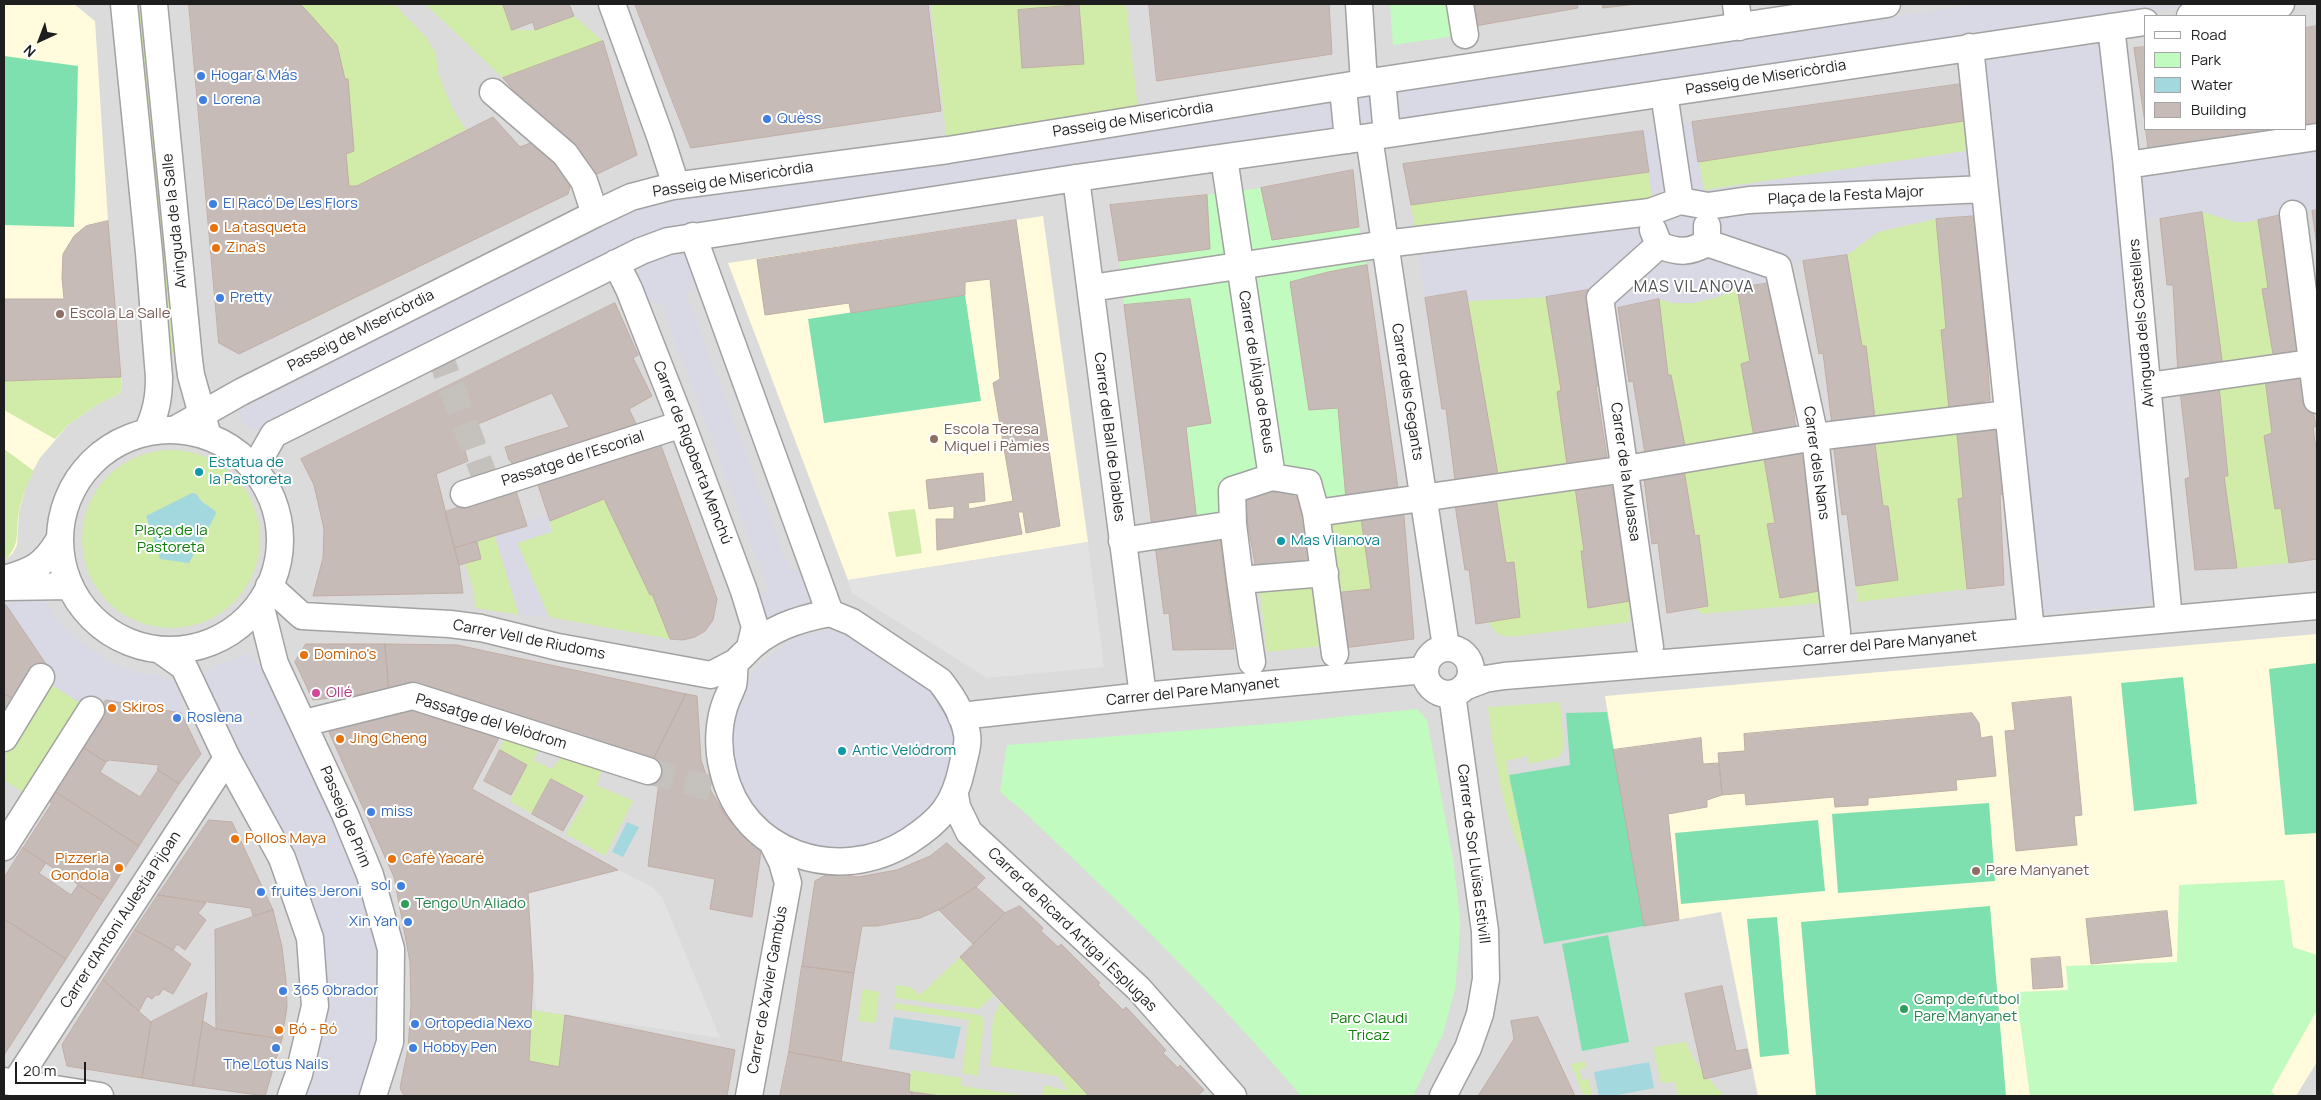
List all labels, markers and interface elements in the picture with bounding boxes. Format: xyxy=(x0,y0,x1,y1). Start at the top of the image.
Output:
north arrow xyxy=(15,15,65,65)
legend xyxy=(2144,15,2306,130)
text: Road xyxy=(2191,24,2227,45)
text: N xyxy=(19,41,40,62)
text: Park xyxy=(2191,49,2221,70)
street label: Passeig de Misericòrdia xyxy=(1684,56,1848,100)
place label: Hogar & Más xyxy=(211,67,297,85)
marker: Hogar & Más xyxy=(195,70,207,82)
text: Water xyxy=(2191,74,2233,95)
place label: Lorena xyxy=(213,91,261,109)
marker: Lorena xyxy=(197,94,209,106)
street label: Passeig de Misericòrdia xyxy=(1051,98,1215,142)
text: Building xyxy=(2191,99,2246,120)
place label: Quèss xyxy=(777,110,821,128)
marker: Quèss xyxy=(761,113,773,125)
street label: Avinguda de la Salle xyxy=(159,153,191,289)
street label: Passeig de Misericòrdia xyxy=(651,158,815,202)
street label: Plaça de la Festa Major xyxy=(1768,183,1924,209)
place label: El Racó De Les Flors xyxy=(223,195,358,213)
marker: El Racó De Les Flors xyxy=(207,198,219,210)
place label: La tasqueta xyxy=(224,219,306,237)
marker: La tasqueta xyxy=(208,222,220,234)
street label: Avinguda dels Castellers xyxy=(2126,238,2158,408)
place label: Zina’s xyxy=(226,239,266,257)
marker: Zina’s xyxy=(210,242,222,254)
district label: MAS VILANOVA xyxy=(1632,278,1756,298)
street label: Passeig de Misericòrdia xyxy=(285,286,437,376)
place label: Pretty xyxy=(230,289,272,307)
street label: Carrer de l'Àliga de Reus xyxy=(1234,289,1278,455)
marker: Pretty xyxy=(214,292,226,304)
place label: Escola La Salle xyxy=(70,305,171,323)
marker: Escola La Salle xyxy=(54,308,66,320)
street label: Carrer dels Gegants xyxy=(1387,322,1427,462)
street label: Carrer del Ball de Diables xyxy=(1090,351,1128,523)
street label: Carrer de Rigoberta Menchú xyxy=(649,359,735,547)
street label: Carrer de la Mulassa xyxy=(1606,402,1644,542)
street label: Carrer dels Nans xyxy=(1799,405,1833,521)
place label: Escola Teresa Miquel i Pàmies xyxy=(944,421,1050,456)
street label: Passatge de l'Escorial xyxy=(499,427,647,491)
marker: Escola Teresa Miquel i Pàmies xyxy=(928,433,940,445)
place label: Estatua de la Pastoreta xyxy=(209,454,292,489)
marker: Estatua de la Pastoreta xyxy=(193,466,205,478)
park label: Plaça de la Pastoreta xyxy=(135,522,207,557)
place label: Mas Vilanova xyxy=(1291,532,1380,550)
marker: Mas Vilanova xyxy=(1275,535,1287,547)
street label: Carrer Vell de Riudoms xyxy=(451,616,607,664)
street label: Carrer del Pare Manyanet xyxy=(1802,627,1978,661)
place label: Domino's xyxy=(314,646,376,664)
marker: Domino's xyxy=(298,649,310,661)
street label: Carrer del Pare Manyanet xyxy=(1105,674,1281,710)
place label: Ollé xyxy=(326,684,353,702)
marker: Ollé xyxy=(310,687,322,699)
street label: Passatge del Velòdrom xyxy=(413,690,569,754)
place label: Skiros xyxy=(122,699,164,717)
marker: Skiros xyxy=(106,702,118,714)
place label: Roslena xyxy=(187,709,242,727)
marker: Roslena xyxy=(171,712,183,724)
place label: Jing Cheng xyxy=(350,730,427,748)
marker: Jing Cheng xyxy=(334,733,346,745)
place label: Antic Velódrom xyxy=(852,742,956,760)
marker: Antic Velódrom xyxy=(836,745,848,757)
street label: Carrer de Sor Lluïsa Estivill xyxy=(1453,763,1493,945)
street label: Passeig de Prim xyxy=(316,764,374,870)
place label: miss xyxy=(381,803,413,821)
marker: miss xyxy=(365,806,377,818)
street label: Carrer d'Antoni Aulestia Pijoan xyxy=(57,828,185,1012)
place label: Pollos Maya xyxy=(245,830,326,848)
marker: Pollos Maya xyxy=(229,833,241,845)
street label: Carrer de Ricard Artiga i Esplugas xyxy=(984,844,1160,1016)
place label: Pizzeria Gondola xyxy=(51,850,109,885)
place label: Cafè Yacaré xyxy=(402,850,484,868)
marker: Cafè Yacaré xyxy=(386,853,398,865)
marker: Pizzeria Gondola xyxy=(113,862,125,874)
place label: Pare Manyanet xyxy=(1986,862,2089,880)
marker: Pare Manyanet xyxy=(1970,865,1982,877)
place label: sol xyxy=(371,877,391,895)
marker: sol xyxy=(395,880,407,892)
place label: fruites Jeroni xyxy=(271,883,362,901)
marker: fruites Jeroni xyxy=(255,886,267,898)
place label: Tengo Un Aliado xyxy=(415,895,526,913)
marker: Tengo Un Aliado xyxy=(399,898,411,910)
street label: Carrer de Xavier Gambús xyxy=(744,905,792,1075)
place label: Xin Yan xyxy=(349,913,398,931)
marker: Xin Yan xyxy=(402,916,414,928)
place label: 365 Obrador xyxy=(293,982,379,1000)
marker: 365 Obrador xyxy=(277,985,289,997)
place label: Camp de futbol Pare Manyanet xyxy=(1914,991,2020,1026)
marker: Camp de futbol Pare Manyanet xyxy=(1898,1003,1910,1015)
park label: Parc Claudi Tricaz xyxy=(1330,1010,1408,1045)
place label: Ortopedia Nexo xyxy=(425,1015,532,1033)
marker: Ortopedia Nexo xyxy=(409,1018,421,1030)
place label: Bó - Bó xyxy=(289,1021,337,1039)
marker: Bó - Bó xyxy=(273,1024,285,1036)
place label: Hobby Pen xyxy=(423,1039,497,1057)
marker: The Lotus Nails xyxy=(270,1042,282,1054)
marker: Hobby Pen xyxy=(407,1042,419,1054)
scale bar xyxy=(18,1052,89,1084)
place label: The Lotus Nails xyxy=(223,1056,329,1074)
text: 20 m xyxy=(23,1060,56,1081)

